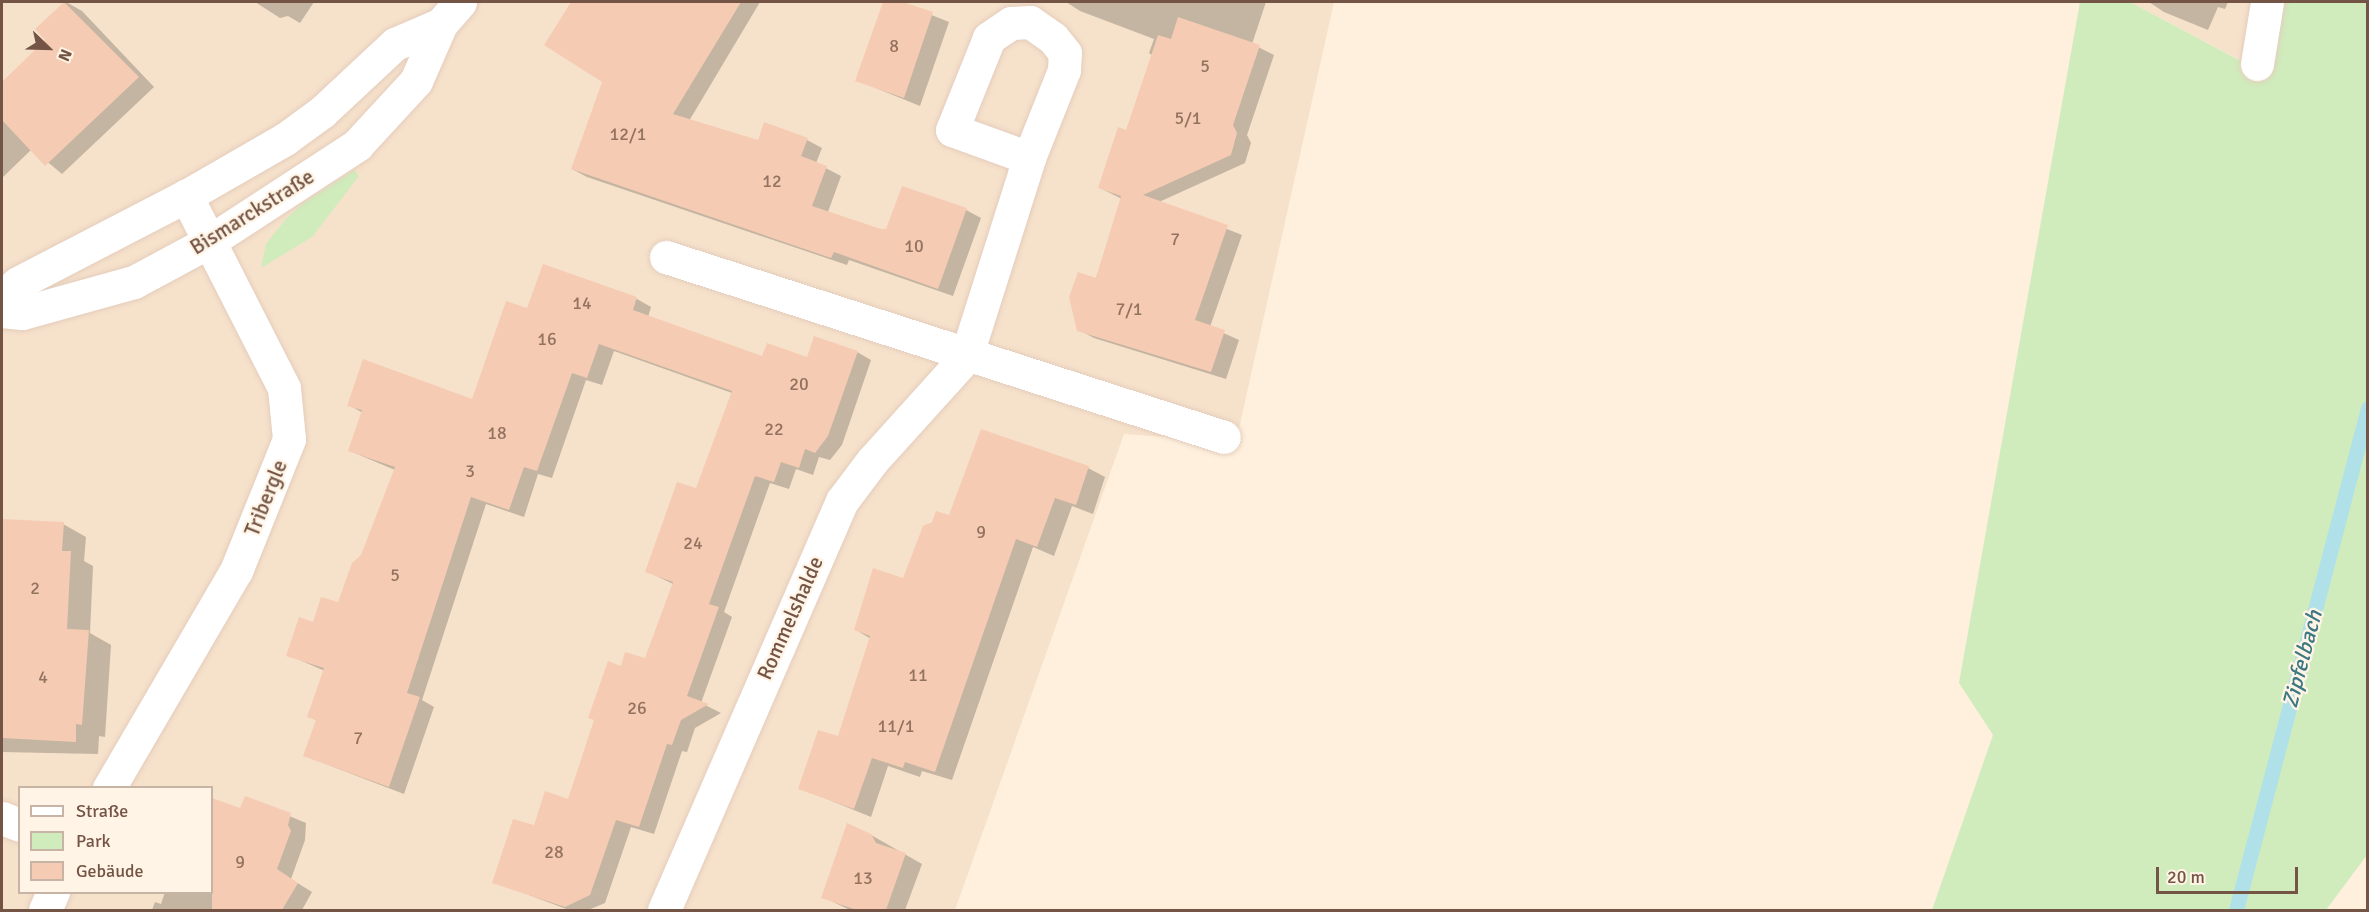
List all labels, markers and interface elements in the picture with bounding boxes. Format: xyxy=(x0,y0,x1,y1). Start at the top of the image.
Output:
north arrow xyxy=(18,18,78,78)
house number: 8 xyxy=(889,35,899,57)
text: N xyxy=(53,46,76,64)
house number: 5 xyxy=(1200,55,1210,77)
house number: 5/1 xyxy=(1174,107,1202,129)
house number: 12/1 xyxy=(610,123,646,145)
street label: Bismarckstraße xyxy=(185,164,319,260)
house number: 12 xyxy=(762,170,782,192)
house number: 7 xyxy=(1170,228,1180,250)
house number: 10 xyxy=(904,235,924,257)
house number: 14 xyxy=(572,292,592,314)
house number: 7/1 xyxy=(1115,298,1143,320)
house number: 16 xyxy=(537,328,557,350)
house number: 20 xyxy=(789,373,809,395)
house number: 22 xyxy=(764,418,784,440)
house number: 18 xyxy=(487,422,507,444)
street label: Tribergle xyxy=(239,456,293,540)
house number: 3 xyxy=(465,460,475,482)
house number: 9 xyxy=(976,521,986,543)
house number: 24 xyxy=(683,532,703,554)
street label: Rommelshalde xyxy=(752,552,828,684)
house number: 5 xyxy=(390,564,400,586)
house number: 2 xyxy=(30,577,40,599)
water label: Zipfelbach xyxy=(2276,607,2328,711)
house number: 11 xyxy=(908,664,928,686)
house number: 4 xyxy=(38,666,48,688)
house number: 26 xyxy=(627,697,647,719)
house number: 11/1 xyxy=(878,715,914,737)
house number: 7 xyxy=(353,727,363,749)
legend xyxy=(18,786,213,894)
text: Straße xyxy=(76,800,128,822)
text: Park xyxy=(76,830,111,852)
house number: 28 xyxy=(544,841,564,863)
house number: 9 xyxy=(235,851,245,873)
scale bar xyxy=(2159,855,2302,893)
text: Gebäude xyxy=(76,860,144,882)
text: 20 m xyxy=(2167,866,2205,888)
house number: 13 xyxy=(853,867,873,889)

